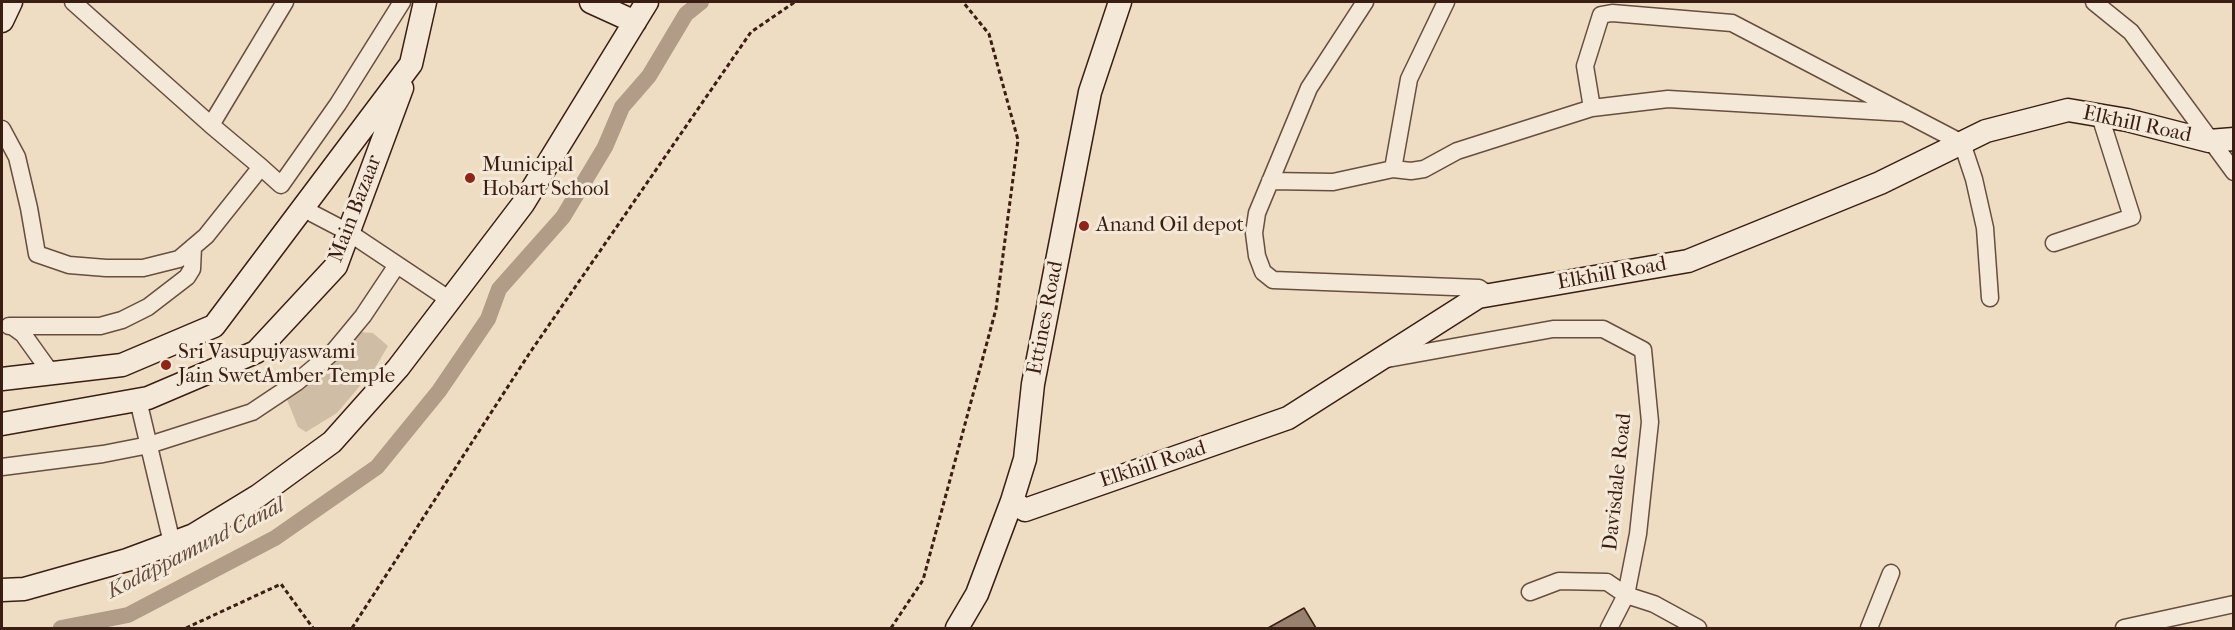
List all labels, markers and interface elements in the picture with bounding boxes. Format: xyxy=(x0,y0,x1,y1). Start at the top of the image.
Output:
street label: Elkhill Road xyxy=(2080,101,2194,149)
street label: Main Bazaar xyxy=(324,152,388,266)
place label: Municipal Hobart School xyxy=(482,153,609,203)
marker: Municipal Hobart School xyxy=(463,171,477,185)
place label: Anand Oil depot xyxy=(1096,213,1244,239)
marker: Anand Oil depot xyxy=(1077,219,1091,233)
street label: Elkhill Road xyxy=(1555,252,1669,296)
street label: Ettines Road xyxy=(1023,259,1069,377)
place label: Sri Vasupujyaswami Jain SwetAmber Temple xyxy=(178,340,395,390)
marker: Sri Vasupujyaswami Jain SwetAmber Temple xyxy=(159,358,173,372)
street label: Davisdale Road xyxy=(1598,412,1638,552)
street label: Elkhill Road xyxy=(1097,436,1209,494)
water label: Kodappamund Canal xyxy=(103,493,289,605)

